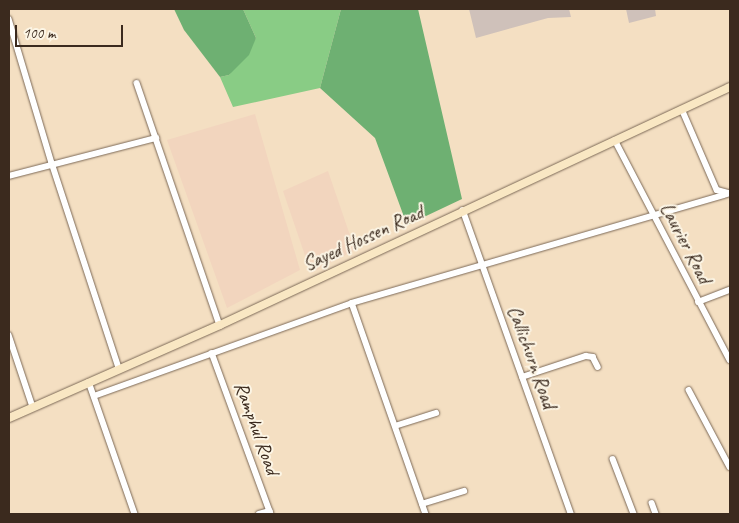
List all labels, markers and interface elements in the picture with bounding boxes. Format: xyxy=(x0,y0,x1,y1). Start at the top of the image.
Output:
scale bar xyxy=(18,15,125,47)
text: 100 m xyxy=(23,24,55,43)
street label: Laurier Road xyxy=(655,199,717,287)
street label: Sayed Hossen Road xyxy=(299,200,427,276)
street label: Callichurn Road xyxy=(502,302,562,412)
street label: Ramphul Road xyxy=(229,379,285,477)

